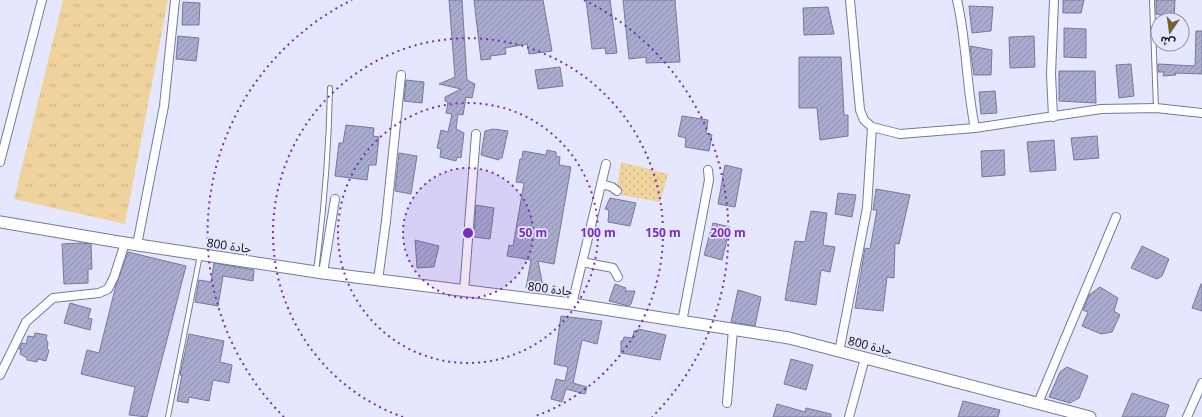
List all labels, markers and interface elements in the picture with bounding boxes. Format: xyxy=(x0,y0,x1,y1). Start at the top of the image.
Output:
north arrow xyxy=(1150,12,1190,52)
text: ش xyxy=(1159,33,1177,51)
text: 50 m xyxy=(519,224,547,241)
text: 100 m xyxy=(580,224,616,241)
text: 150 m xyxy=(645,224,681,241)
text: 200 m xyxy=(710,224,746,241)
centre of rings xyxy=(461,226,475,240)
street label: جادة 800 xyxy=(206,234,252,257)
street label: جادة 800 xyxy=(527,277,573,300)
street label: جادة 800 xyxy=(846,332,894,359)

